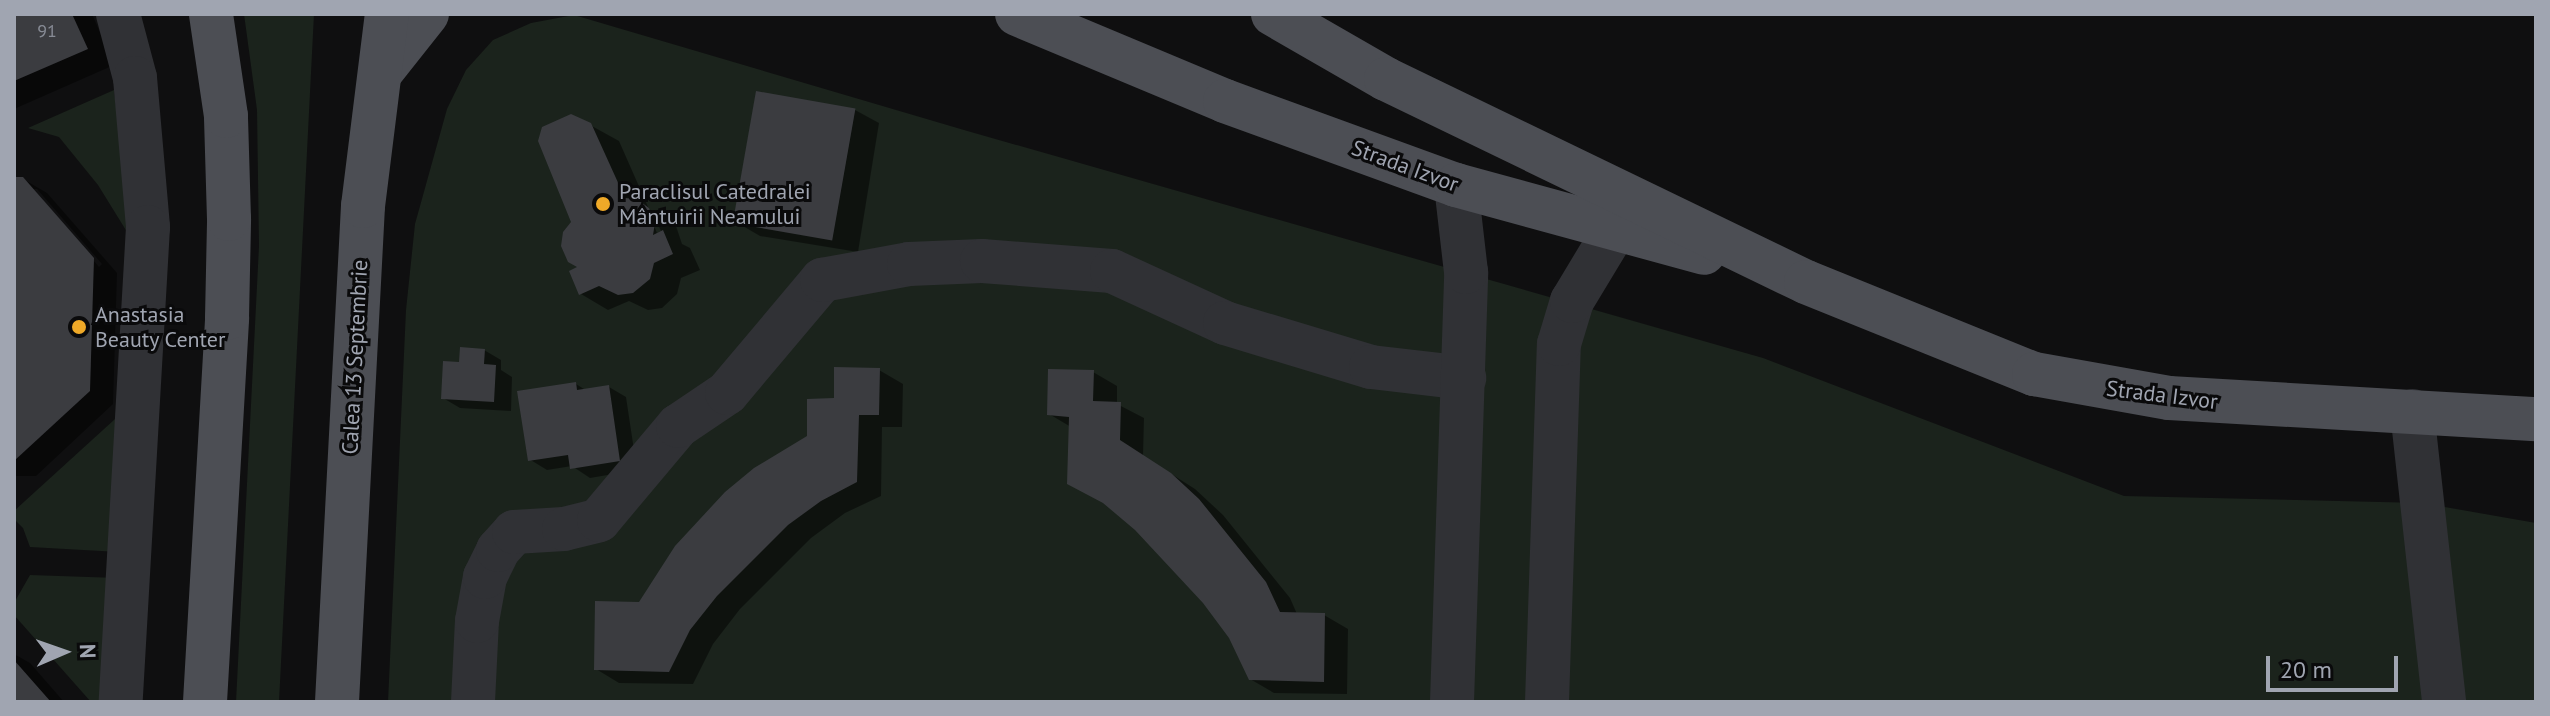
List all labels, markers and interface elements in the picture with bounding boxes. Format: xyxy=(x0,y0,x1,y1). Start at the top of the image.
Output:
house number: 91 xyxy=(37,20,57,42)
street label: Strada Izvor xyxy=(1348,134,1462,198)
place label: Paraclisul Catedralei Mântuirii Neamului xyxy=(619,178,811,230)
marker: Paraclisul Catedralei Mântuirii Neamului xyxy=(594,195,612,213)
street label: Calea 13 Septembrie xyxy=(337,259,373,455)
place label: Anastasia Beauty Center xyxy=(95,301,226,352)
marker: Anastasia Beauty Center xyxy=(70,318,88,336)
street label: Strada Izvor xyxy=(2105,375,2219,415)
north arrow xyxy=(24,612,104,692)
scale bar xyxy=(2270,640,2402,690)
text: N xyxy=(74,643,102,659)
text: 20 m xyxy=(2280,654,2332,685)

